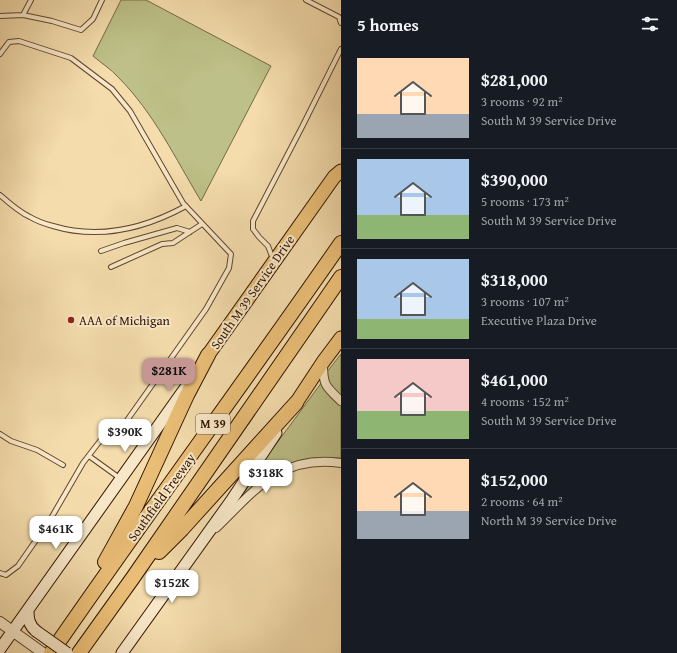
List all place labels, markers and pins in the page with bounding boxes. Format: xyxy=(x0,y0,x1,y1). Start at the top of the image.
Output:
place label: AAA of Michigan xyxy=(79,311,171,330)
marker: AAA of Michigan xyxy=(66,315,76,325)
pin: $281K xyxy=(141,358,197,392)
pin: $390K xyxy=(97,419,153,453)
pin: $318K xyxy=(238,460,294,494)
pin: $461K xyxy=(28,516,84,550)
pin: $152K xyxy=(144,570,200,604)

